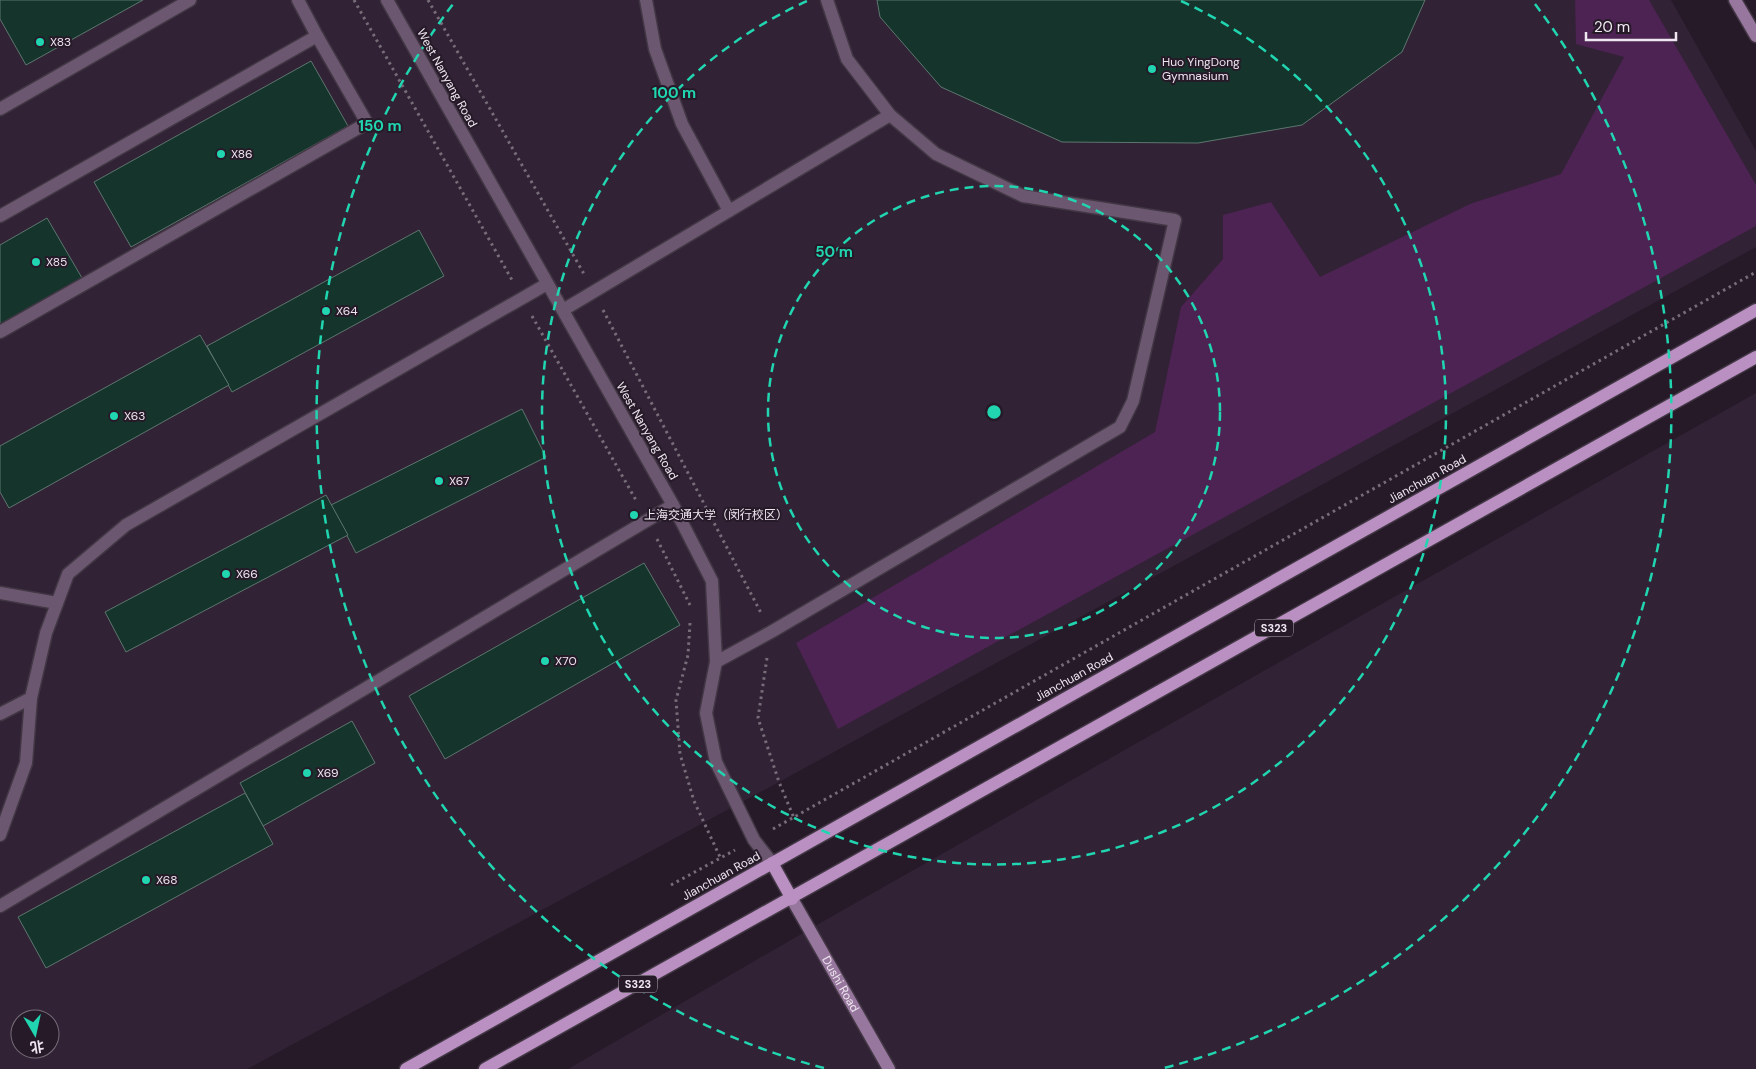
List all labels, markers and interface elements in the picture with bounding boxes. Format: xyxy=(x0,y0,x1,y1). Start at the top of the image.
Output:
scale bar xyxy=(1586,10,1676,42)
text: 20 m xyxy=(1594,17,1630,37)
street label: West Nanyang Road xyxy=(413,26,481,130)
place label: X83 xyxy=(50,34,71,50)
marker: X83 xyxy=(34,36,46,48)
place label: Huo YingDong Gymnasium xyxy=(1162,54,1240,84)
marker: Huo YingDong Gymnasium xyxy=(1146,63,1158,75)
text: 100 m xyxy=(652,83,696,103)
text: 150 m xyxy=(359,116,402,136)
place label: X86 xyxy=(231,146,253,162)
marker: X86 xyxy=(215,148,227,160)
text: 50 m xyxy=(815,242,853,262)
place label: X85 xyxy=(46,254,67,270)
marker: X85 xyxy=(30,256,42,268)
place label: X64 xyxy=(336,303,358,319)
marker: X64 xyxy=(320,305,332,317)
street label: West Nanyang Road xyxy=(612,379,682,483)
centre of rings xyxy=(985,403,1003,421)
place label: X63 xyxy=(124,408,145,424)
marker: X63 xyxy=(108,410,120,422)
street label: Jianchuan Road xyxy=(1385,451,1469,507)
place label: X67 xyxy=(449,473,469,489)
marker: X67 xyxy=(433,475,445,487)
place label: 上海交通大学（闵行校区） xyxy=(644,507,788,523)
marker: 上海交通大学（闵行校区） xyxy=(628,509,640,521)
place label: X66 xyxy=(236,566,258,582)
marker: X66 xyxy=(220,568,232,580)
road number: S323 xyxy=(1255,620,1293,636)
street label: Jianchuan Road xyxy=(1032,649,1116,705)
place label: X70 xyxy=(555,653,577,669)
marker: X70 xyxy=(539,655,551,667)
place label: X69 xyxy=(317,765,339,781)
marker: X69 xyxy=(301,767,313,779)
street label: Jianchuan Road xyxy=(679,848,763,904)
place label: X68 xyxy=(156,872,178,888)
marker: X68 xyxy=(140,874,152,886)
street label: Dushi Road xyxy=(818,953,863,1015)
road number: S323 xyxy=(619,976,657,992)
north arrow xyxy=(10,1009,60,1059)
text: 北 xyxy=(29,1037,45,1057)

